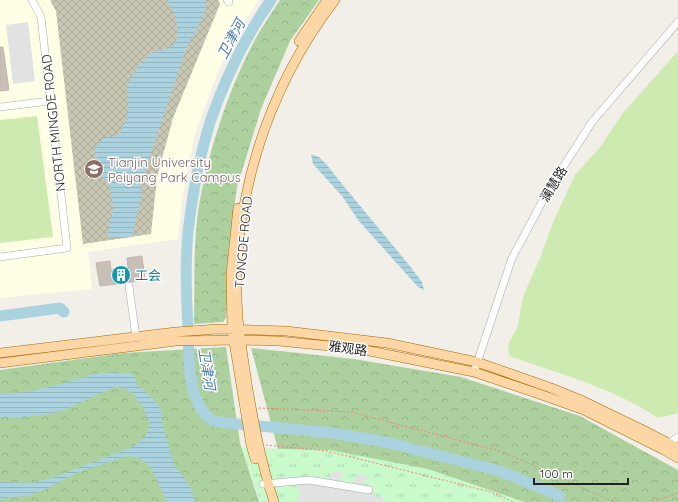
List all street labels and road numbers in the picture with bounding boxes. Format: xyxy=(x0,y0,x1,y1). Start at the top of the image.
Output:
street label: NORTH MINGDE ROAD xyxy=(38,54,68,192)
street label: 澜慧路 xyxy=(536,163,570,205)
street label: TONGDE ROAD xyxy=(231,195,255,289)
street label: 雅观路 xyxy=(328,337,368,359)

